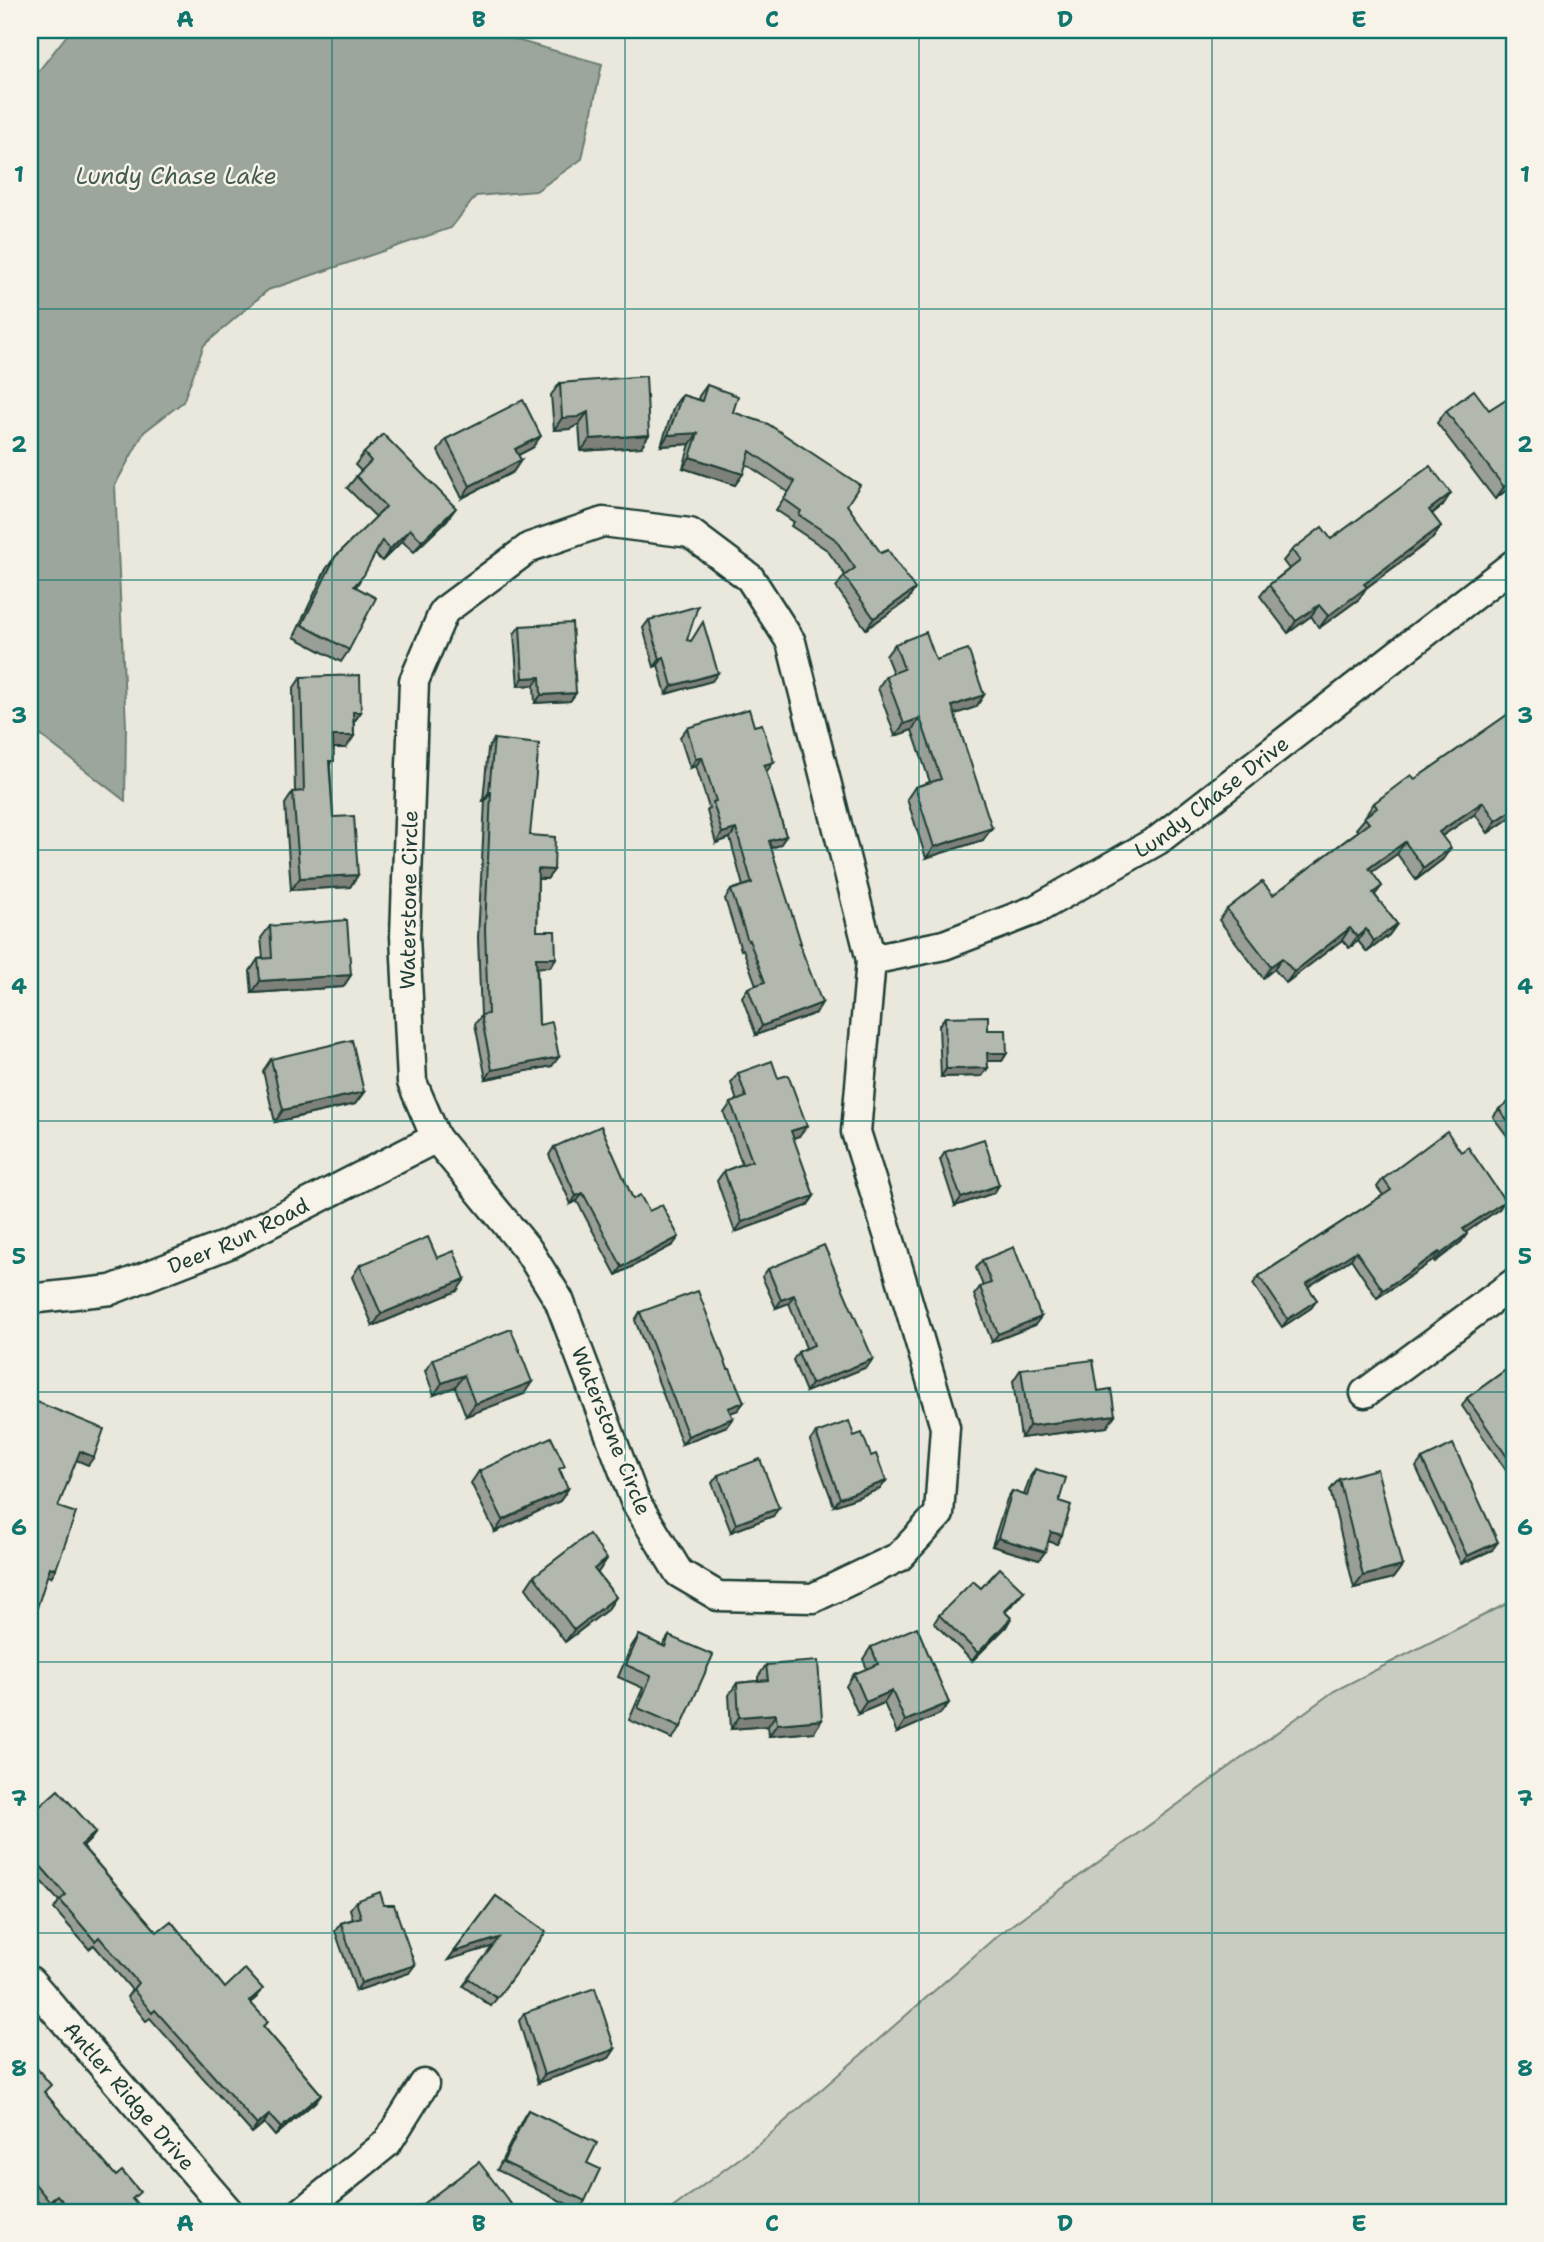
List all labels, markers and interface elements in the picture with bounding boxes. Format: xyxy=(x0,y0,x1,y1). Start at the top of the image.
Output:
text: A xyxy=(176,4,194,34)
text: B xyxy=(472,4,486,34)
text: C xyxy=(765,4,779,34)
text: D xyxy=(1057,4,1073,34)
text: E xyxy=(1351,4,1367,34)
text: 1 xyxy=(14,159,24,189)
text: 1 xyxy=(1520,159,1530,189)
water label: Lundy Chase Lake xyxy=(75,161,277,191)
text: 2 xyxy=(11,429,27,459)
text: 2 xyxy=(1517,429,1533,459)
text: 3 xyxy=(11,700,27,730)
text: 3 xyxy=(1517,700,1533,730)
street label: Lundy Chase Drive xyxy=(1129,730,1295,865)
street label: Waterstone Circle xyxy=(393,810,425,990)
text: 4 xyxy=(11,971,27,1001)
text: 4 xyxy=(1517,971,1533,1001)
street label: Deer Run Road xyxy=(164,1191,314,1280)
text: 5 xyxy=(12,1241,26,1271)
text: 5 xyxy=(1518,1241,1532,1271)
street label: Waterstone Circle xyxy=(564,1343,658,1519)
text: 6 xyxy=(11,1512,27,1542)
text: 6 xyxy=(1517,1512,1533,1542)
text: 7 xyxy=(11,1783,27,1813)
text: 7 xyxy=(1517,1783,1533,1813)
street label: Antler Ridge Drive xyxy=(57,2016,201,2177)
text: 8 xyxy=(11,2053,27,2083)
text: 8 xyxy=(1517,2053,1533,2083)
text: A xyxy=(176,2208,194,2238)
text: B xyxy=(472,2208,486,2238)
text: C xyxy=(765,2208,779,2238)
text: D xyxy=(1057,2208,1073,2238)
text: E xyxy=(1351,2208,1367,2238)

